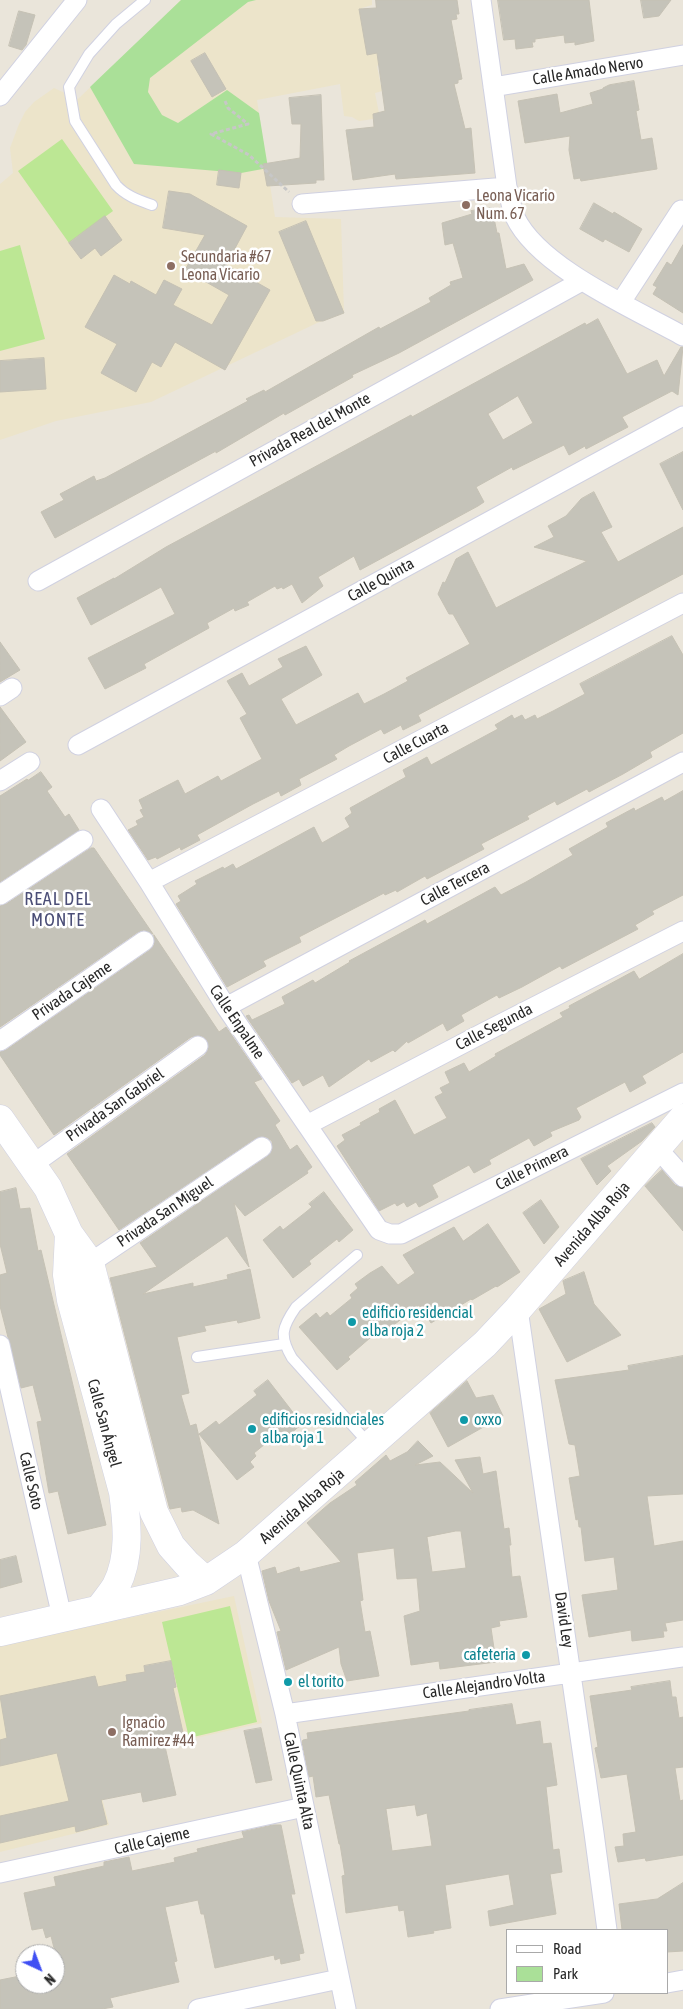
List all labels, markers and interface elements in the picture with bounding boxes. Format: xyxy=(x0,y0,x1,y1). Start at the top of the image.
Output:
street label: Calle Amado Nervo xyxy=(531,53,645,89)
place label: Leona Vicario Num. 67 xyxy=(476,186,555,224)
marker: Leona Vicario Num. 67 xyxy=(460,199,472,211)
place label: Secundaria #67 Leona Vicario xyxy=(181,247,271,285)
marker: Secundaria #67 Leona Vicario xyxy=(165,260,177,272)
street label: Privada Real del Monte xyxy=(246,389,374,471)
street label: Calle Quinta xyxy=(344,554,418,606)
street label: Calle Cuarta xyxy=(380,718,452,768)
street label: Calle Tercera xyxy=(417,858,493,910)
district label: REAL DEL MONTE xyxy=(23,888,93,931)
street label: Privada Cajeme xyxy=(29,957,115,1025)
street label: Calle Enpalme xyxy=(205,981,269,1063)
street label: Calle Segunda xyxy=(452,999,536,1055)
street label: Privada San Gabriel xyxy=(62,1064,168,1146)
street label: Calle Primera xyxy=(492,1141,572,1195)
street label: Privada San Miguel xyxy=(113,1173,217,1251)
street label: Avenida Alba Roja xyxy=(550,1178,634,1270)
place label: edificio residencial alba roja 2 xyxy=(362,1303,473,1341)
marker: edificio residencial alba roja 2 xyxy=(346,1316,358,1328)
street label: Calle San Ángel xyxy=(83,1377,125,1469)
place label: edificios residnciales alba roja 1 xyxy=(262,1410,384,1448)
place label: oxxo xyxy=(474,1410,502,1430)
marker: oxxo xyxy=(458,1414,470,1426)
marker: edificios residnciales alba roja 1 xyxy=(246,1423,258,1435)
street label: Calle Soto xyxy=(15,1450,47,1512)
street label: Avenida Alba Roja xyxy=(256,1464,348,1548)
street label: David Ley xyxy=(551,1591,577,1649)
place label: cafeteria xyxy=(463,1645,516,1665)
marker: cafeteria xyxy=(520,1649,532,1661)
street label: Calle Alejandro Volta xyxy=(421,1667,547,1703)
place label: el torito xyxy=(298,1672,344,1692)
marker: el torito xyxy=(282,1676,294,1688)
place label: Ignacio Ramirez #44 xyxy=(122,1713,195,1751)
marker: Ignacio Ramirez #44 xyxy=(106,1726,118,1738)
street label: Calle Quinta Alta xyxy=(279,1730,319,1832)
street label: Calle Cajeme xyxy=(112,1823,192,1859)
legend xyxy=(506,1929,668,1994)
text: Road xyxy=(553,1940,582,1957)
north arrow xyxy=(15,1944,65,1994)
text: Park xyxy=(553,1965,578,1982)
text: N xyxy=(41,1971,58,1988)

